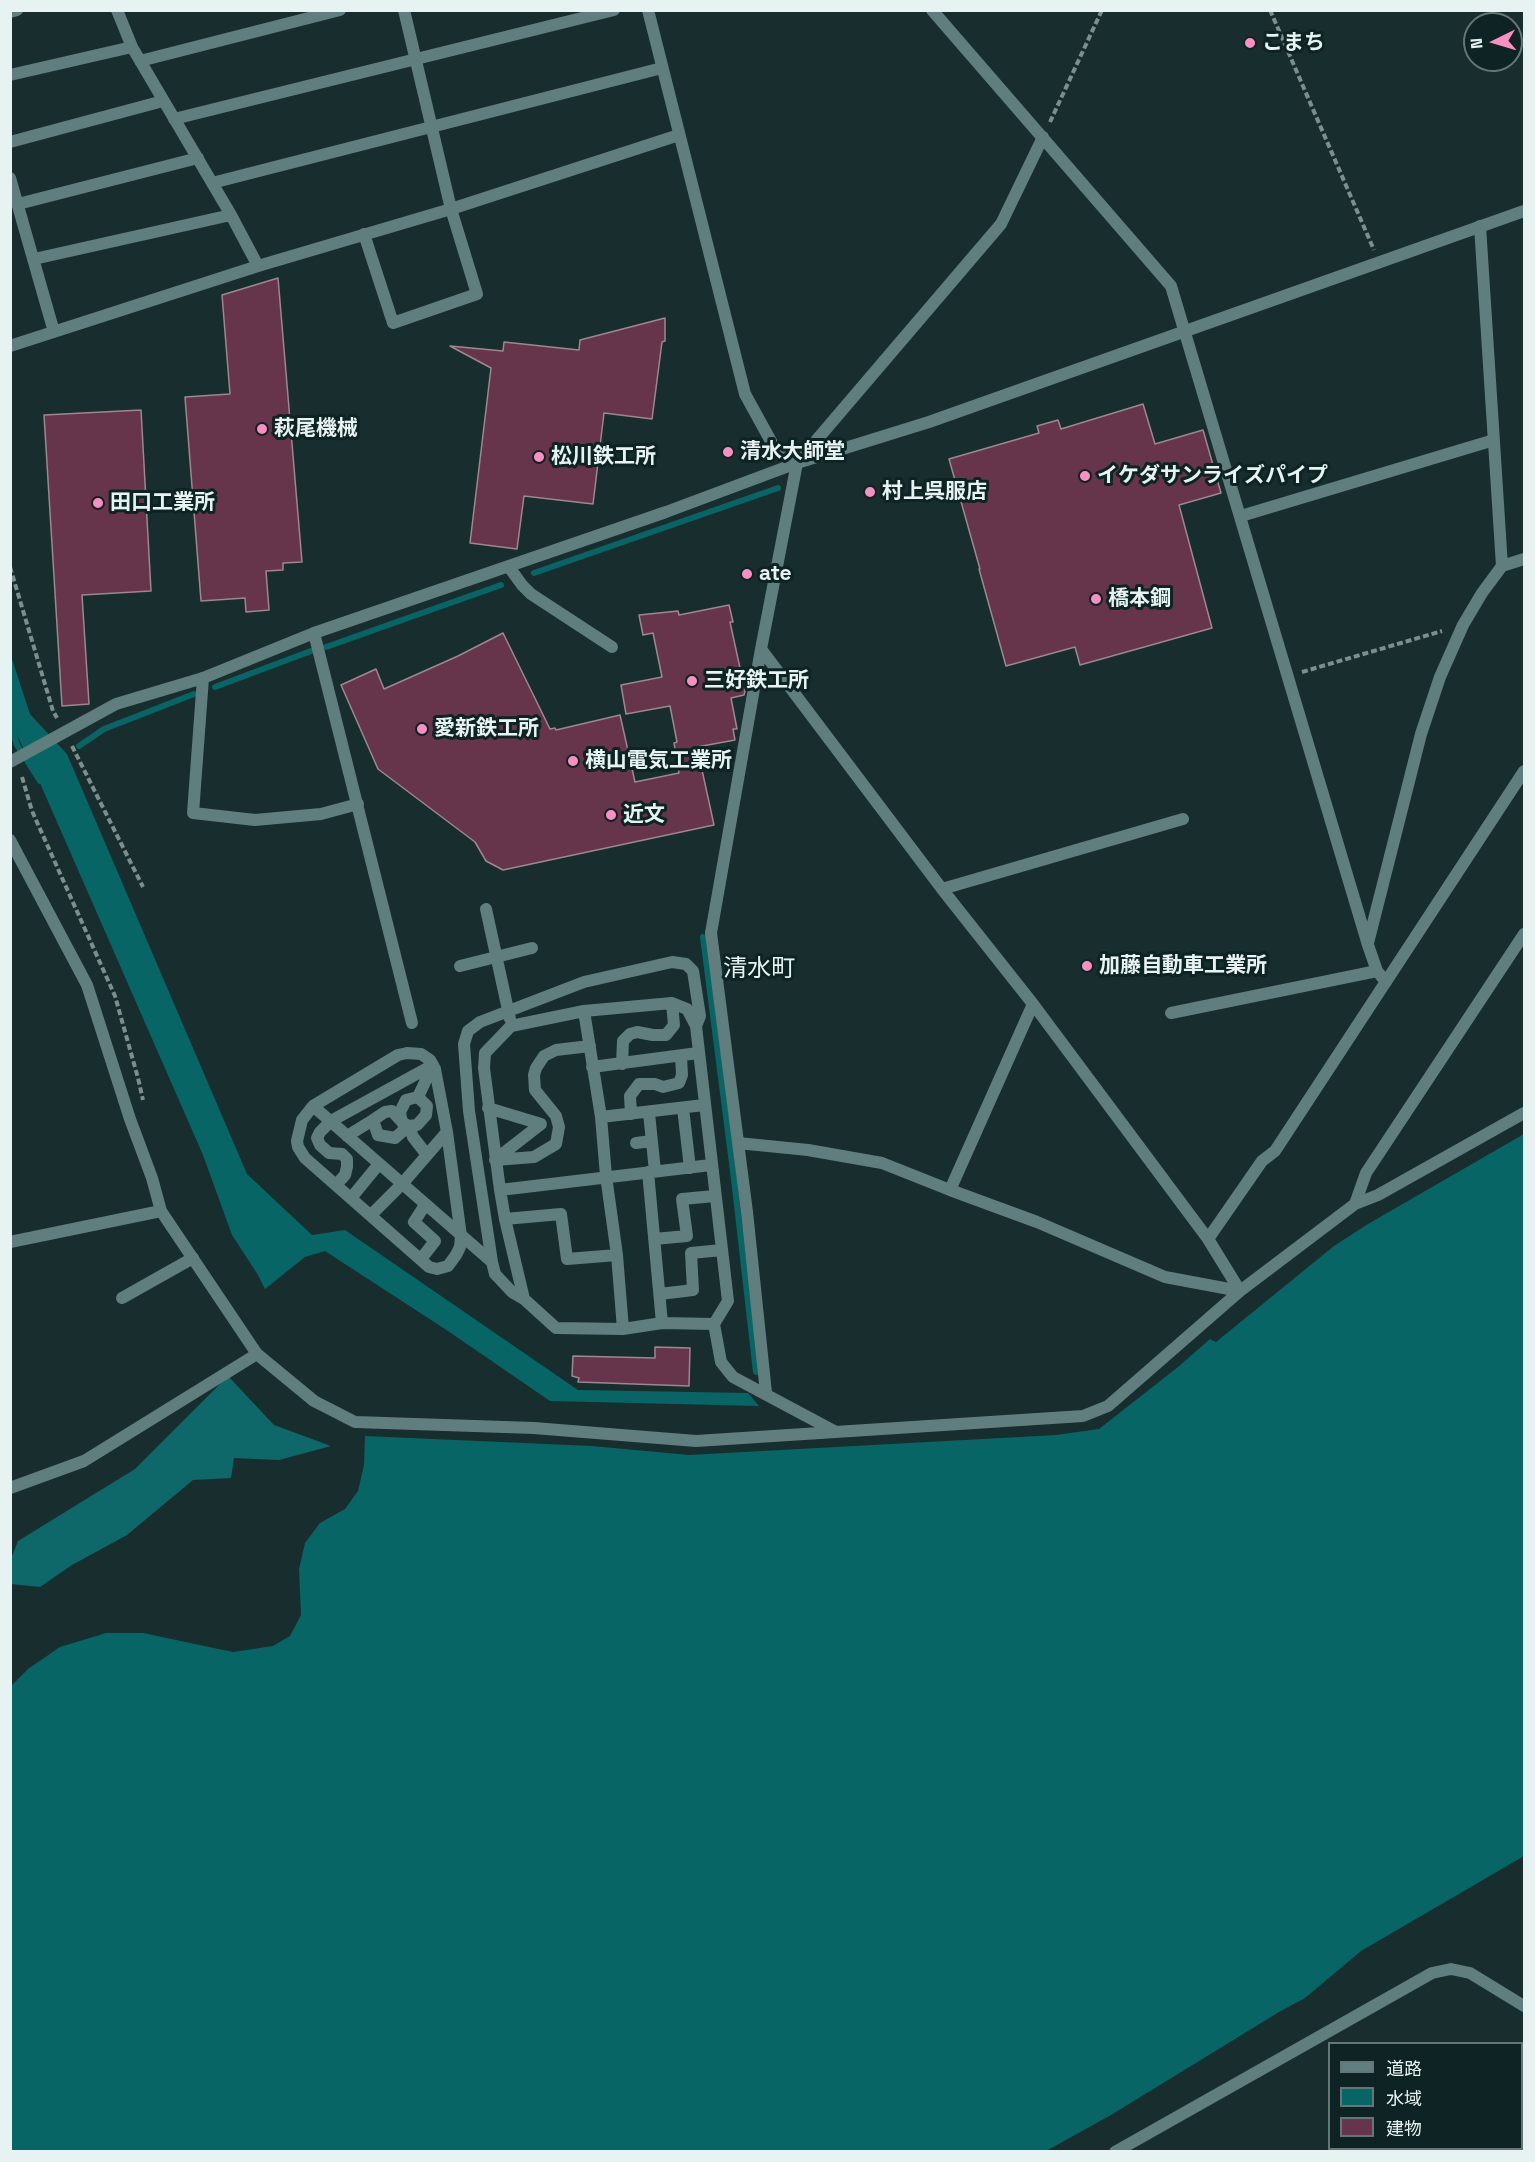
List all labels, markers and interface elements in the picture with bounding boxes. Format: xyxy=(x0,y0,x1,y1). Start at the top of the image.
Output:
north arrow xyxy=(1463,12,1523,72)
place label: こまち xyxy=(1262,30,1325,56)
marker: こまち xyxy=(1243,36,1257,50)
text: N xyxy=(1466,37,1487,50)
place label: 萩尾機械 xyxy=(274,416,358,442)
marker: 萩尾機械 xyxy=(255,422,269,436)
place label: 清水大師堂 xyxy=(740,439,845,465)
place label: 松川鉄工所 xyxy=(551,444,656,470)
marker: 清水大師堂 xyxy=(721,445,735,459)
marker: 松川鉄工所 xyxy=(532,450,546,464)
place label: イケダサンライズパイプ xyxy=(1097,463,1328,489)
marker: イケダサンライズパイプ xyxy=(1078,469,1092,483)
place label: 村上呉服店 xyxy=(882,479,987,505)
marker: 村上呉服店 xyxy=(863,485,877,499)
place label: 田口工業所 xyxy=(110,490,215,516)
marker: 田口工業所 xyxy=(91,496,105,510)
place label: ate xyxy=(759,561,792,587)
marker: ate xyxy=(740,567,754,581)
place label: 橋本鋼 xyxy=(1108,586,1171,612)
marker: 橋本鋼 xyxy=(1089,592,1103,606)
place label: 三好鉄工所 xyxy=(704,668,809,694)
marker: 三好鉄工所 xyxy=(685,674,699,688)
place label: 愛新鉄工所 xyxy=(434,716,539,742)
marker: 愛新鉄工所 xyxy=(415,722,429,736)
place label: 横山電気工業所 xyxy=(585,748,732,774)
marker: 横山電気工業所 xyxy=(566,754,580,768)
place label: 近文 xyxy=(623,802,665,828)
marker: 近文 xyxy=(604,808,618,822)
place label: 加藤自動車工業所 xyxy=(1099,953,1267,979)
district label: 清水町 xyxy=(723,955,795,983)
marker: 加藤自動車工業所 xyxy=(1080,959,1094,973)
legend xyxy=(1328,2042,1523,2150)
text: 道路 xyxy=(1386,2057,1422,2080)
text: 水域 xyxy=(1386,2087,1422,2110)
text: 建物 xyxy=(1386,2117,1422,2140)

